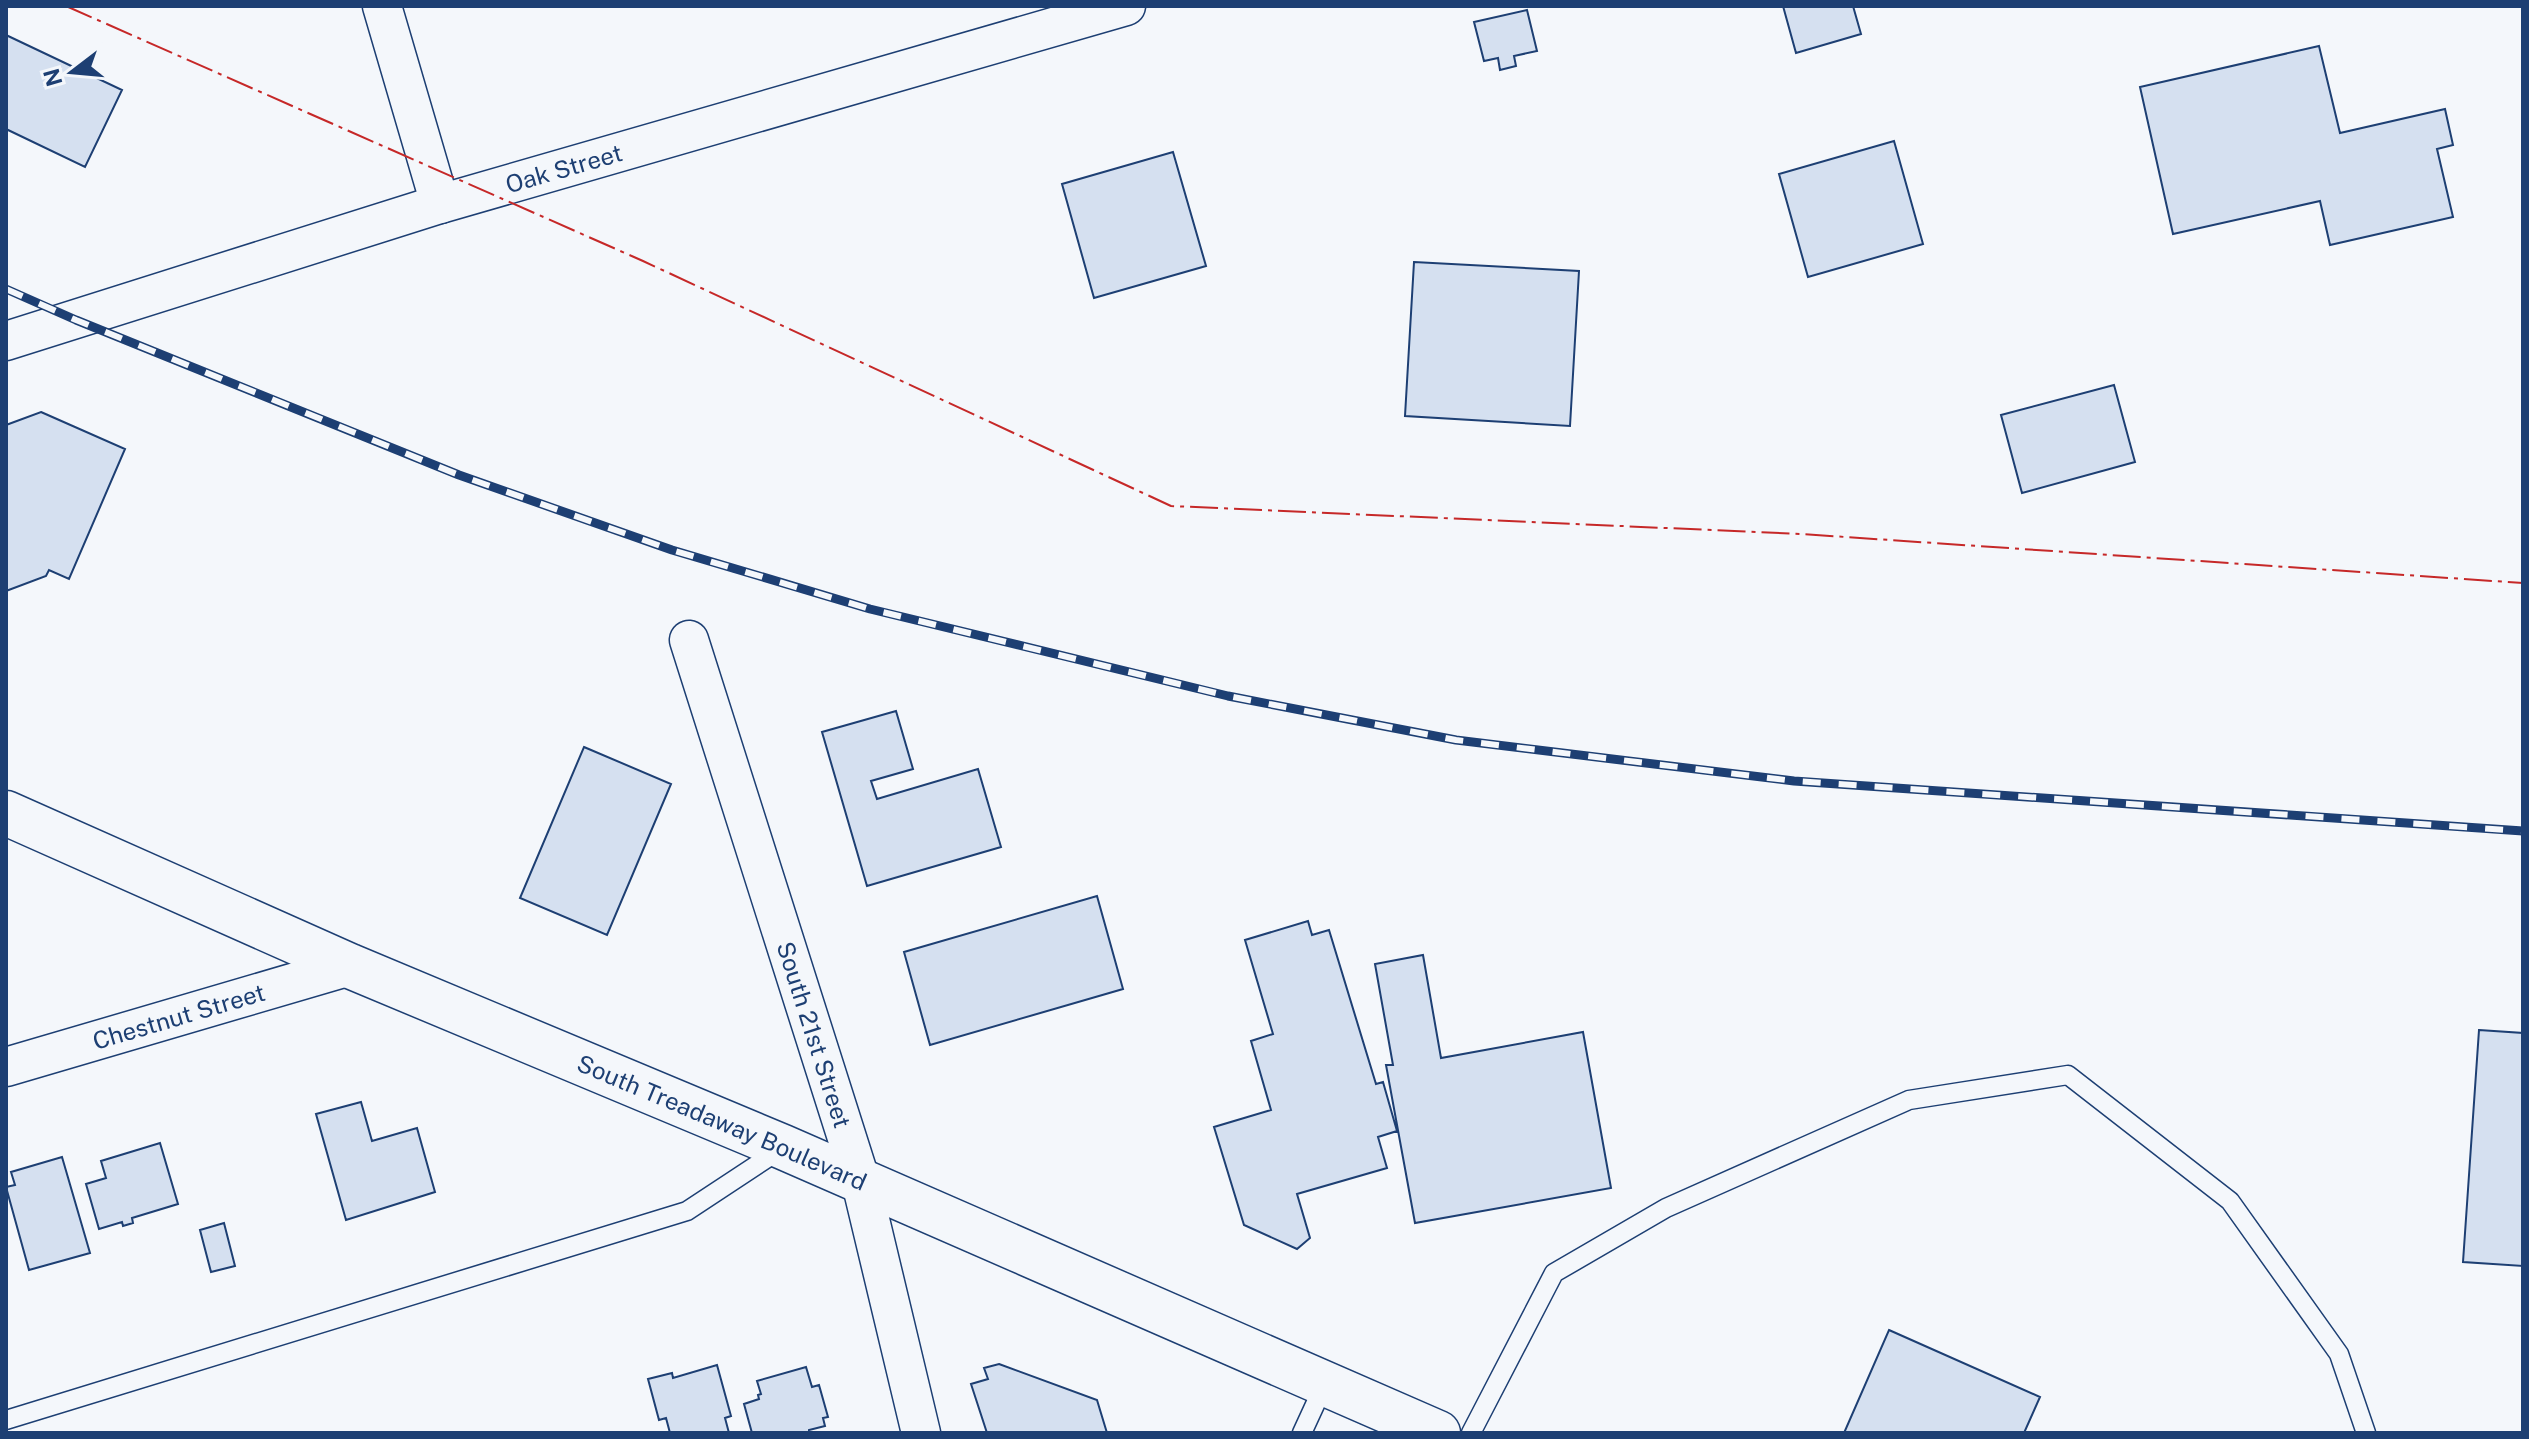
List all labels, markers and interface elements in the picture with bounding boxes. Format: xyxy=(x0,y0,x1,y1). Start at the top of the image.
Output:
north arrow xyxy=(32,32,112,112)
text: N xyxy=(38,66,68,89)
street label: Oak Street xyxy=(502,138,625,198)
street label: South 21st Street xyxy=(772,938,857,1131)
street label: Chestnut Street xyxy=(89,978,268,1055)
street label: South Treadaway Boulevard xyxy=(573,1049,871,1196)

